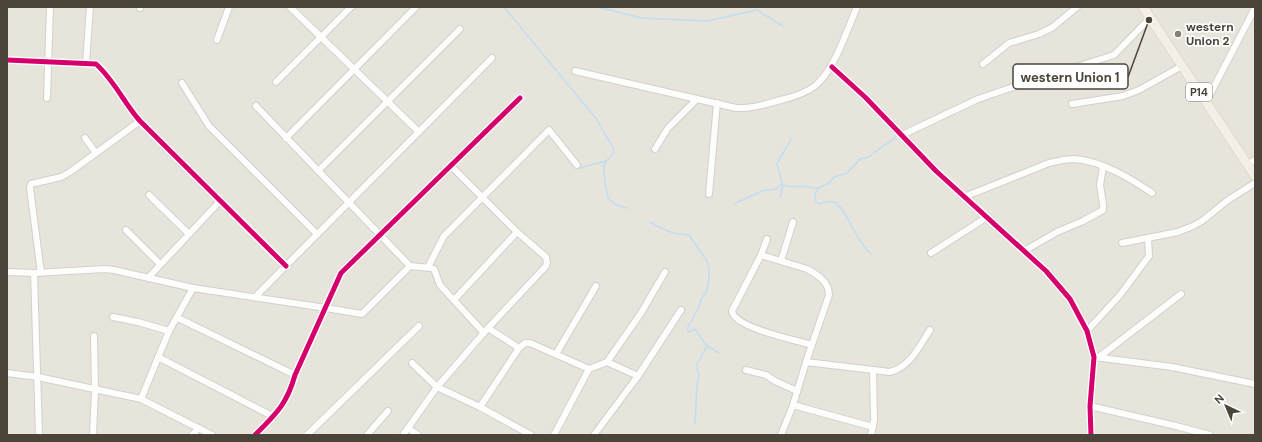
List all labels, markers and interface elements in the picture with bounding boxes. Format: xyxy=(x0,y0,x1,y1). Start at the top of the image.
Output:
place label: western Union 2 xyxy=(1186,19,1234,49)
marker: western Union 2 xyxy=(1173,29,1183,39)
callout: western Union 1 xyxy=(1013,64,1128,89)
text: western Union 1 xyxy=(1021,69,1119,86)
road number: P14 xyxy=(1186,83,1212,101)
north arrow xyxy=(1206,386,1246,426)
text: N xyxy=(1211,391,1227,407)

